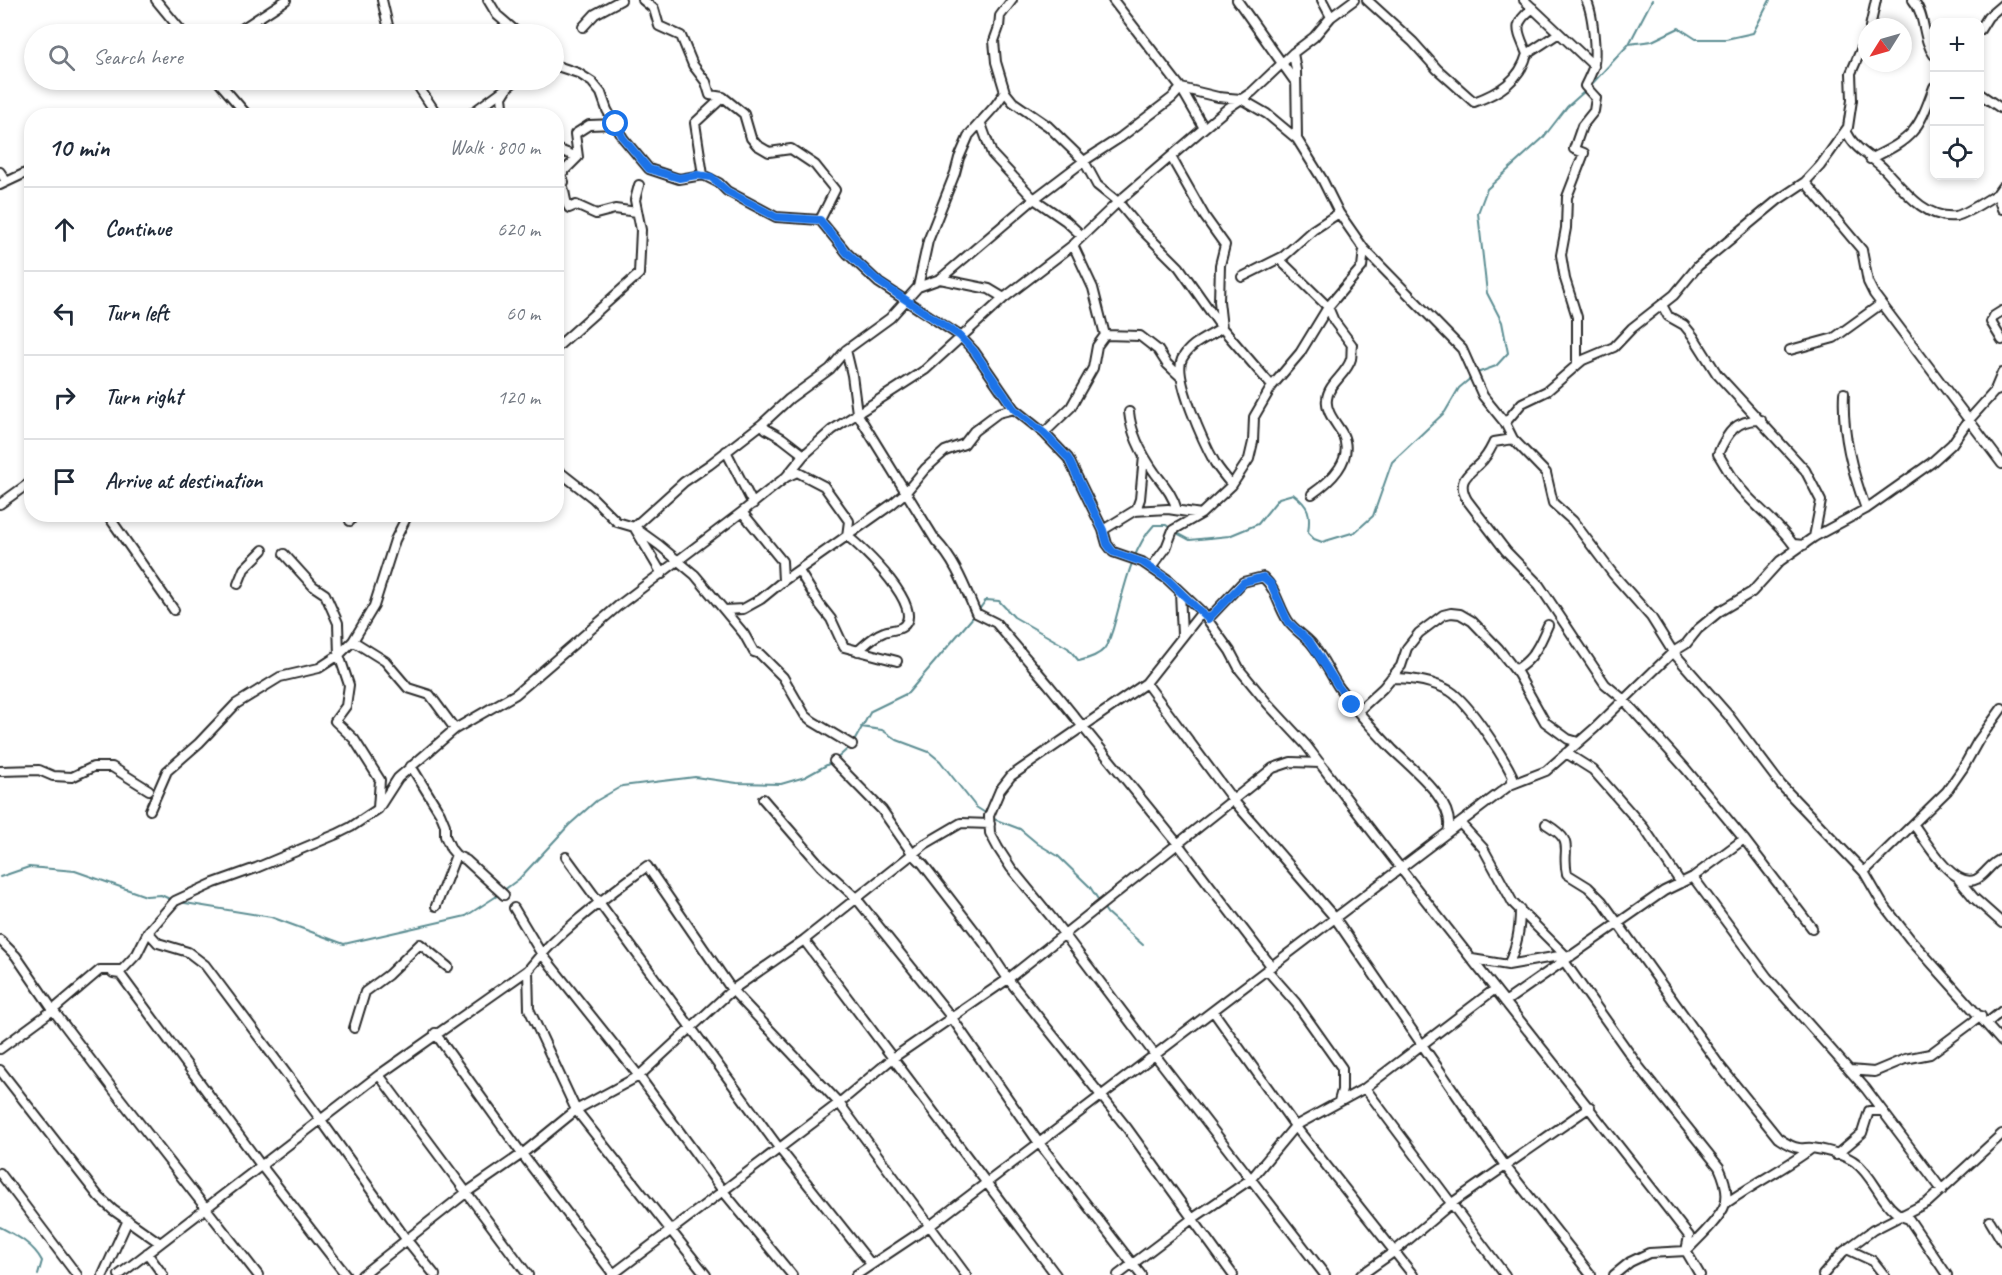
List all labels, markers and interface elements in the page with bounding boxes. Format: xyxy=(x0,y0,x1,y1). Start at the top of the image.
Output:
north arrow xyxy=(1858,18,1912,72)
map controls xyxy=(1930,18,1984,180)
button: + xyxy=(1930,18,1984,72)
search box xyxy=(24,24,564,90)
icon: search xyxy=(45,41,78,74)
text: Search here xyxy=(93,43,183,71)
button: − xyxy=(1930,72,1984,126)
route start xyxy=(602,110,628,136)
button: locate xyxy=(1930,126,1984,180)
text: 10 min xyxy=(48,131,110,164)
text: Walk · 800 m xyxy=(450,135,540,160)
icon: ahead xyxy=(48,213,81,246)
text: Continue xyxy=(105,215,171,243)
text: 620 m xyxy=(497,217,540,242)
icon: left xyxy=(48,297,81,330)
text: Turn left xyxy=(105,299,169,327)
text: 60 m xyxy=(506,301,540,326)
icon: right xyxy=(48,381,81,414)
text: Turn right xyxy=(105,383,182,411)
text: 120 m xyxy=(497,385,540,410)
icon: arrive xyxy=(48,465,81,498)
text: Arrive at destination xyxy=(105,467,262,495)
route end xyxy=(1338,691,1364,717)

